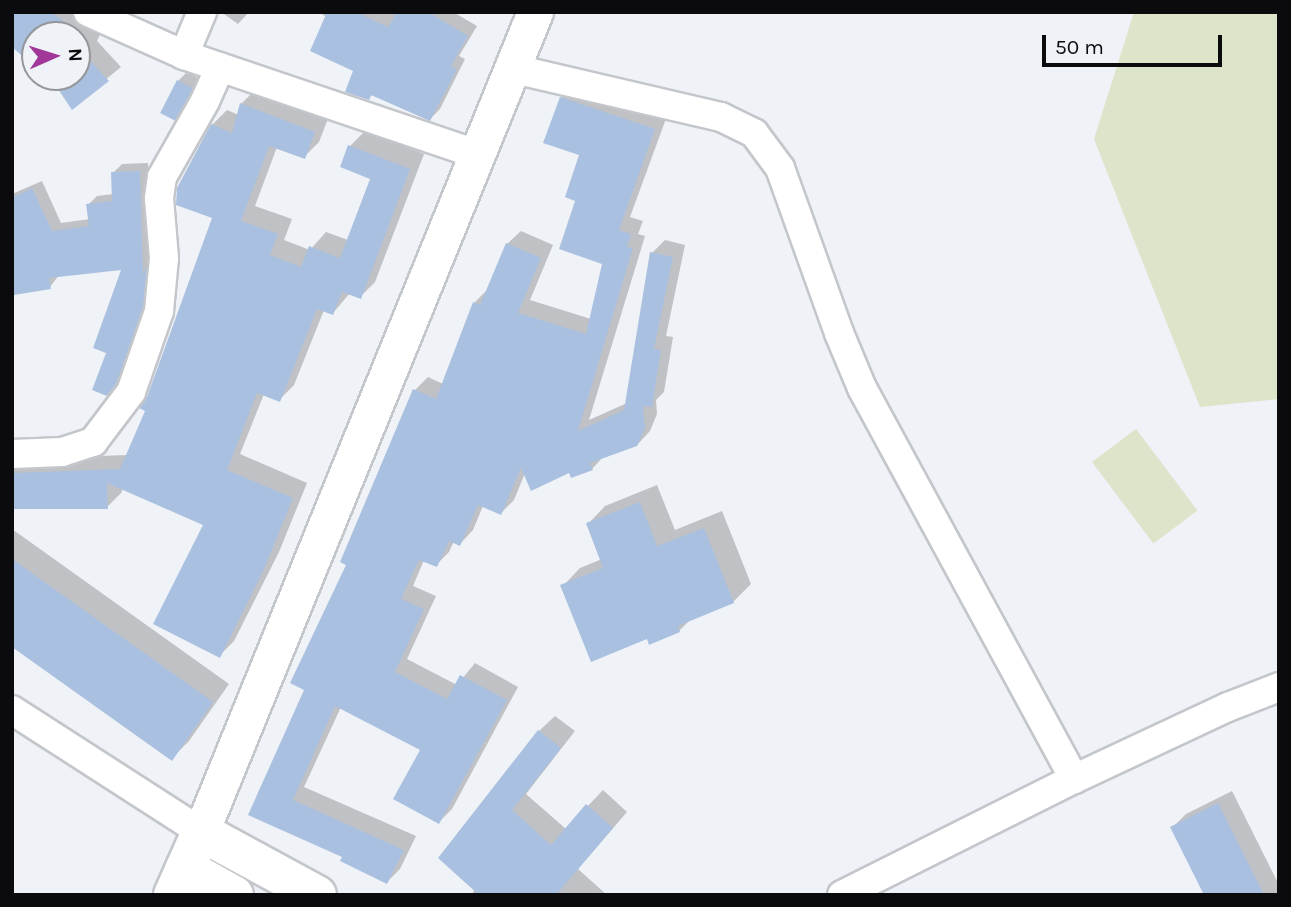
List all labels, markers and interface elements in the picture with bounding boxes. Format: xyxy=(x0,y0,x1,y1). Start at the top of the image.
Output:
north arrow xyxy=(21,21,91,91)
scale bar xyxy=(1046,21,1226,65)
text: 50 m xyxy=(1055,35,1104,59)
text: N xyxy=(64,48,86,62)

